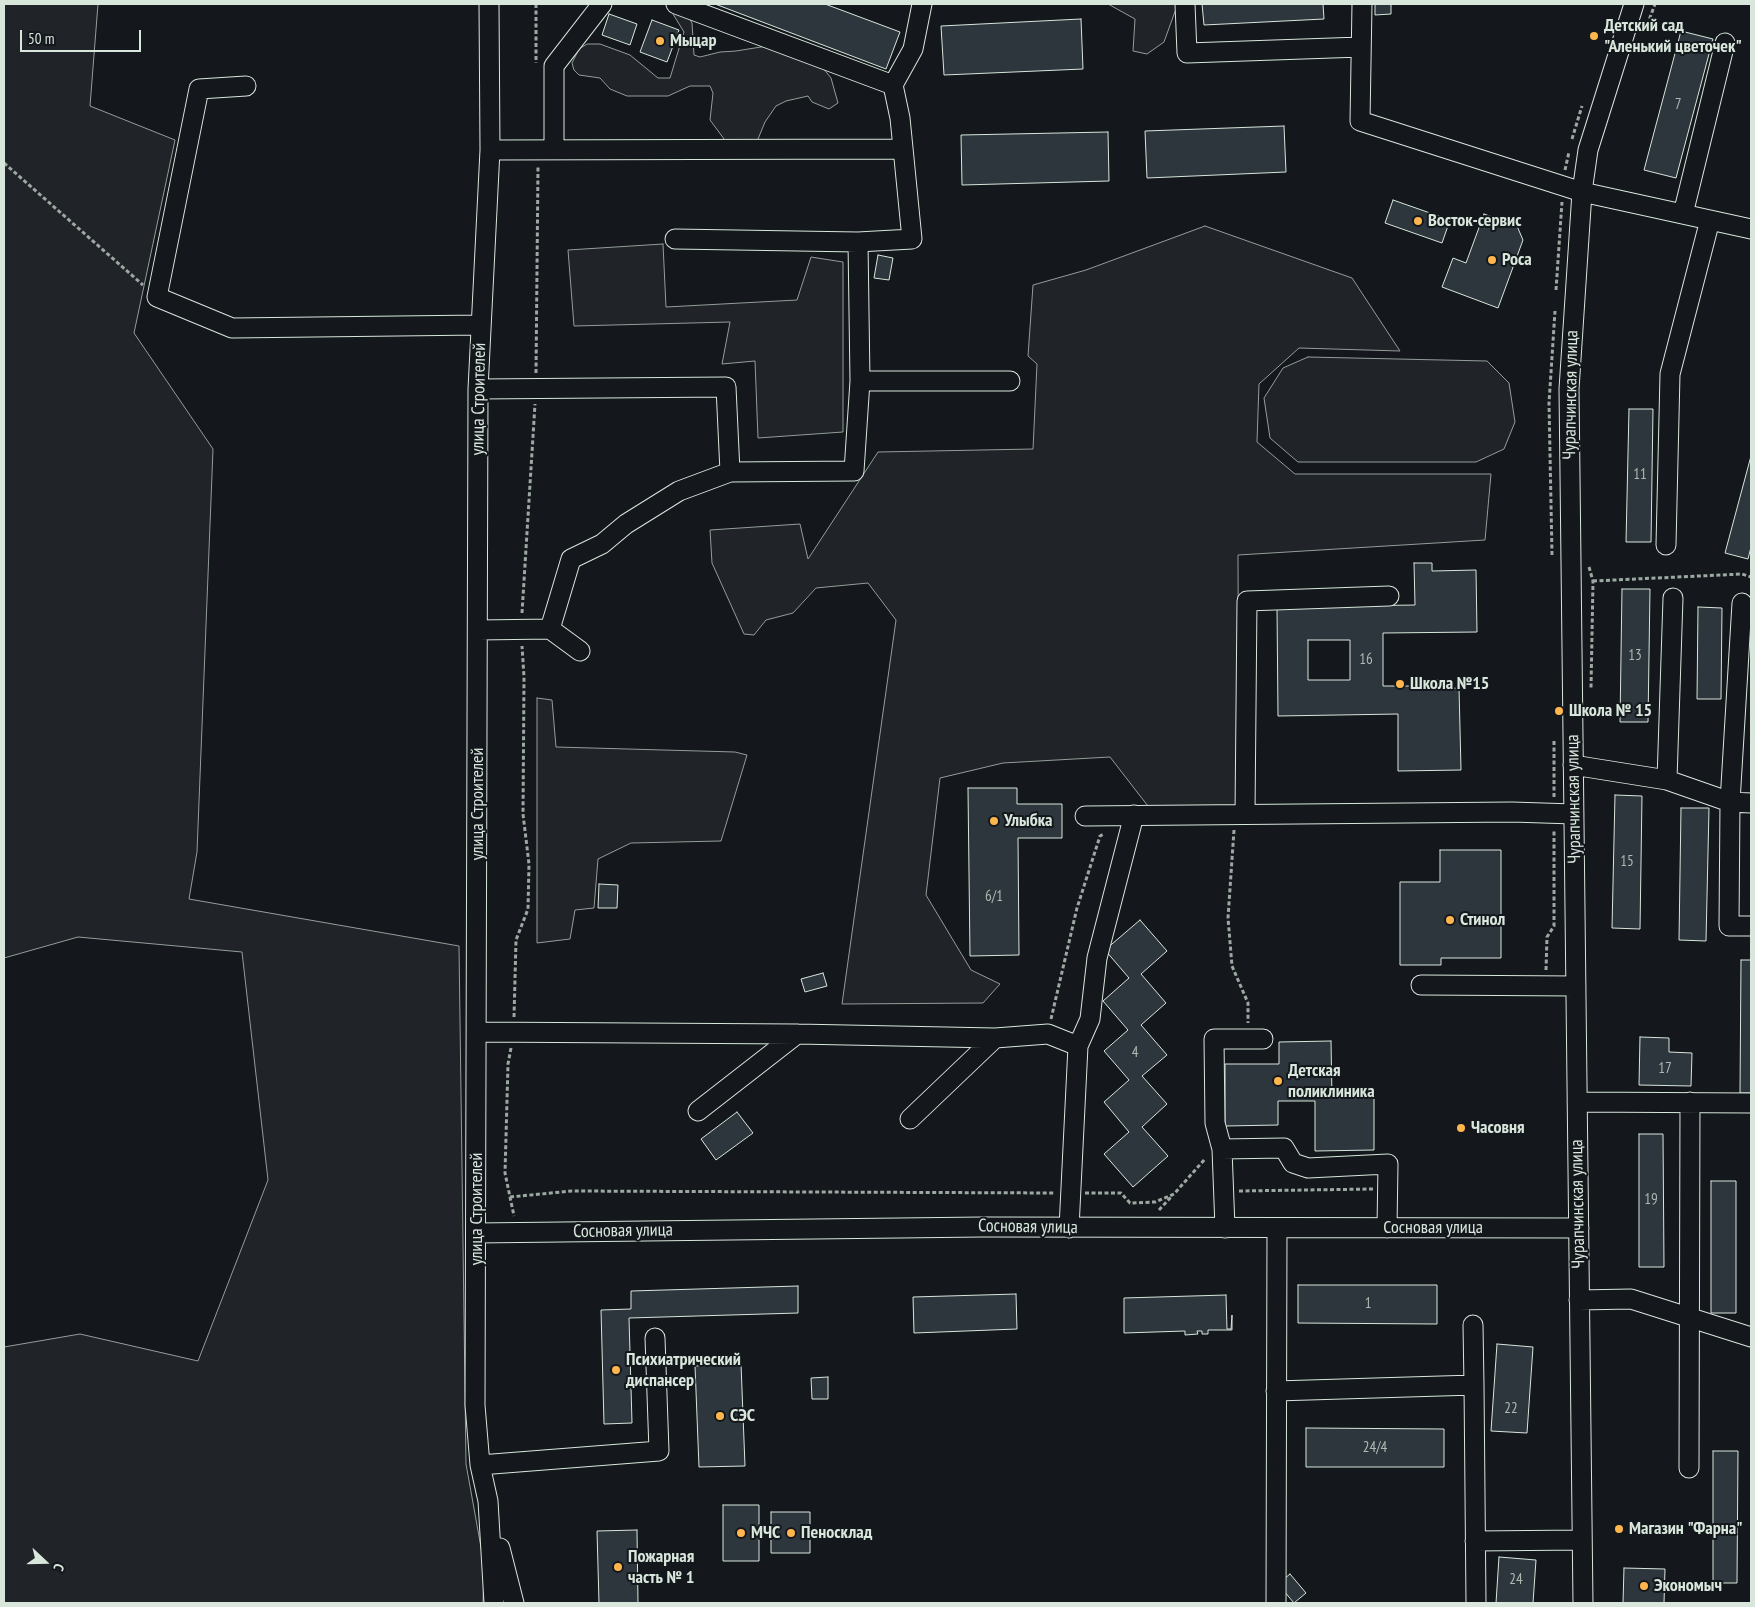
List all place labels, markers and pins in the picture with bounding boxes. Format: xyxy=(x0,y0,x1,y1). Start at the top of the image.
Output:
place label: Детский сад "Аленький цветочек" xyxy=(1604,15,1742,58)
place label: Мыцар xyxy=(670,30,716,52)
marker: Детский сад "Аленький цветочек" xyxy=(1588,30,1600,42)
marker: Мыцар xyxy=(654,35,666,47)
place label: Восток-сервис xyxy=(1428,210,1522,232)
marker: Восток-сервис xyxy=(1412,215,1424,227)
place label: Роса xyxy=(1502,249,1532,271)
marker: Роса xyxy=(1486,254,1498,266)
place label: Школа №15 xyxy=(1410,673,1489,695)
marker: Школа №15 xyxy=(1394,678,1406,690)
place label: Школа № 15 xyxy=(1569,700,1652,722)
marker: Школа № 15 xyxy=(1553,705,1565,717)
place label: Улыбка xyxy=(1004,810,1052,832)
marker: Улыбка xyxy=(988,815,1000,827)
place label: Стинол xyxy=(1460,909,1505,931)
marker: Стинол xyxy=(1444,914,1456,926)
place label: Детская поликлиника xyxy=(1288,1060,1375,1102)
marker: Детская поликлиника xyxy=(1272,1075,1284,1087)
place label: Часовня xyxy=(1471,1117,1525,1139)
marker: Часовня xyxy=(1455,1122,1467,1134)
place label: Психиатрический диспансер xyxy=(626,1349,741,1392)
marker: Психиатрический диспансер xyxy=(610,1364,622,1376)
place label: СЭС xyxy=(730,1405,755,1427)
marker: СЭС xyxy=(714,1410,726,1422)
place label: Магазин "Фарна" xyxy=(1629,1518,1743,1540)
place label: МЧС xyxy=(751,1522,780,1544)
place label: Пеносклад xyxy=(801,1522,872,1544)
marker: Магазин "Фарна" xyxy=(1613,1523,1625,1535)
marker: МЧС xyxy=(735,1527,747,1539)
marker: Пеносклад xyxy=(785,1527,797,1539)
place label: Пожарная часть № 1 xyxy=(628,1546,694,1588)
marker: Пожарная часть № 1 xyxy=(612,1561,624,1573)
place label: Экономыч xyxy=(1654,1575,1722,1597)
marker: Экономыч xyxy=(1638,1580,1650,1592)

